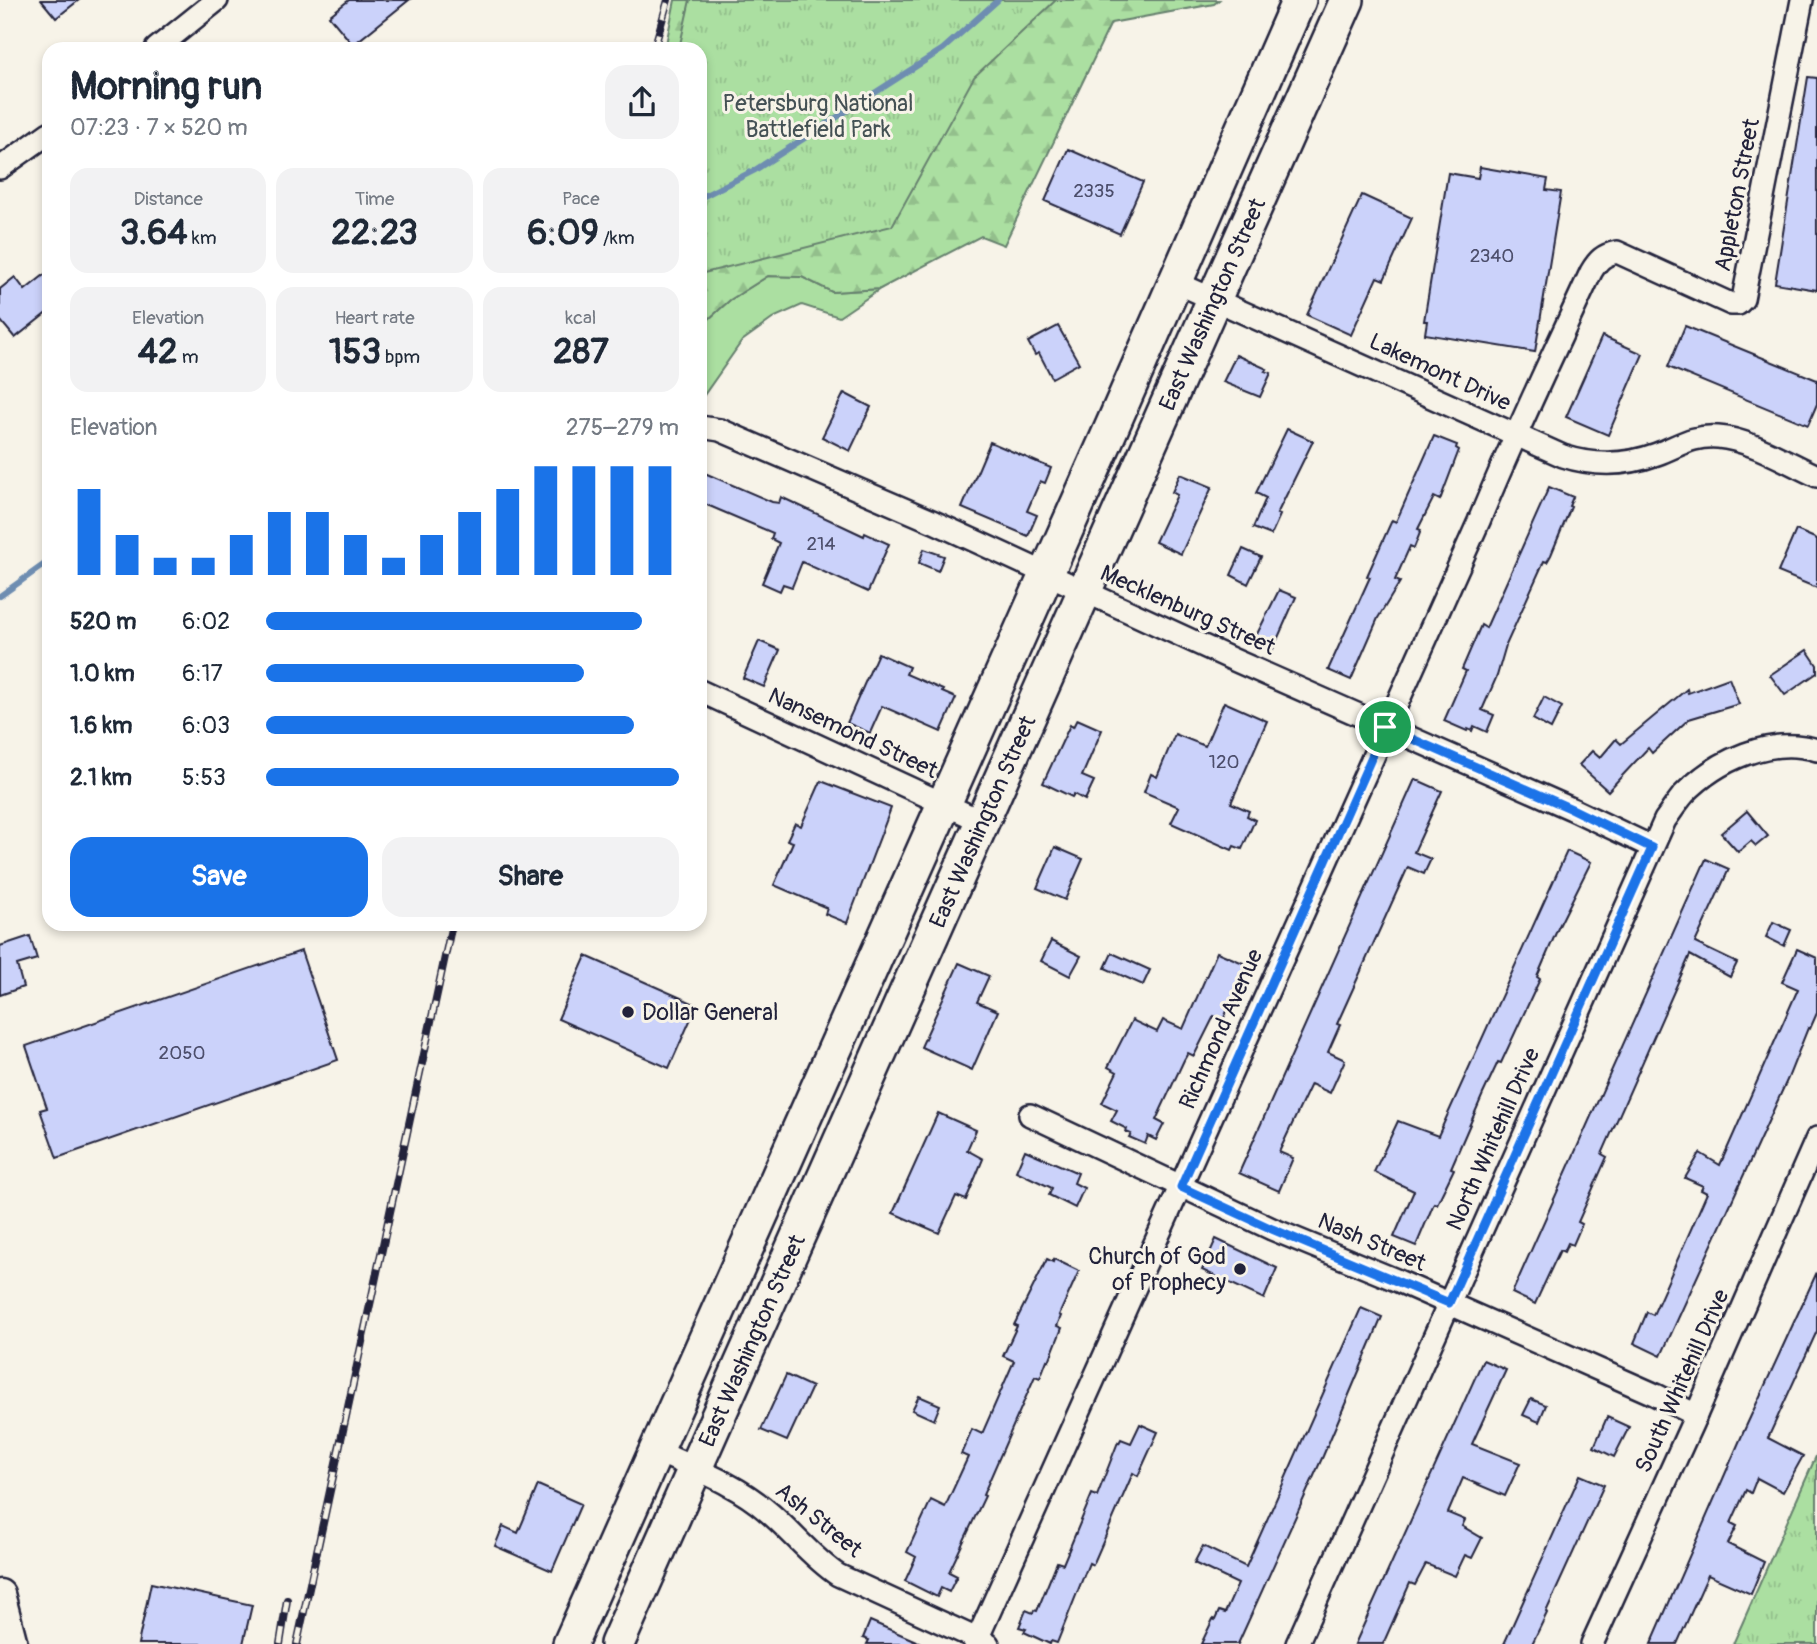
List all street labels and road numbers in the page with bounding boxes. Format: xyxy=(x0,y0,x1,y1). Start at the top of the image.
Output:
street label: Appleton Street xyxy=(1708,115,1766,274)
street label: East Washington Street xyxy=(1152,193,1272,415)
street label: Lakemont Drive xyxy=(1365,327,1516,418)
street label: Mecklenburg Street xyxy=(1096,558,1281,662)
street label: Nansemond Street xyxy=(764,681,943,785)
street label: East Washington Street xyxy=(922,710,1042,932)
street label: Richmond Avenue xyxy=(1173,944,1270,1114)
street label: North Whitehill Drive xyxy=(1440,1043,1547,1235)
street label: Nash Street xyxy=(1314,1206,1431,1278)
street label: East Washington Street xyxy=(692,1229,812,1451)
street label: South Whitehill Drive xyxy=(1629,1284,1736,1477)
street label: Ash Street xyxy=(770,1476,869,1564)

